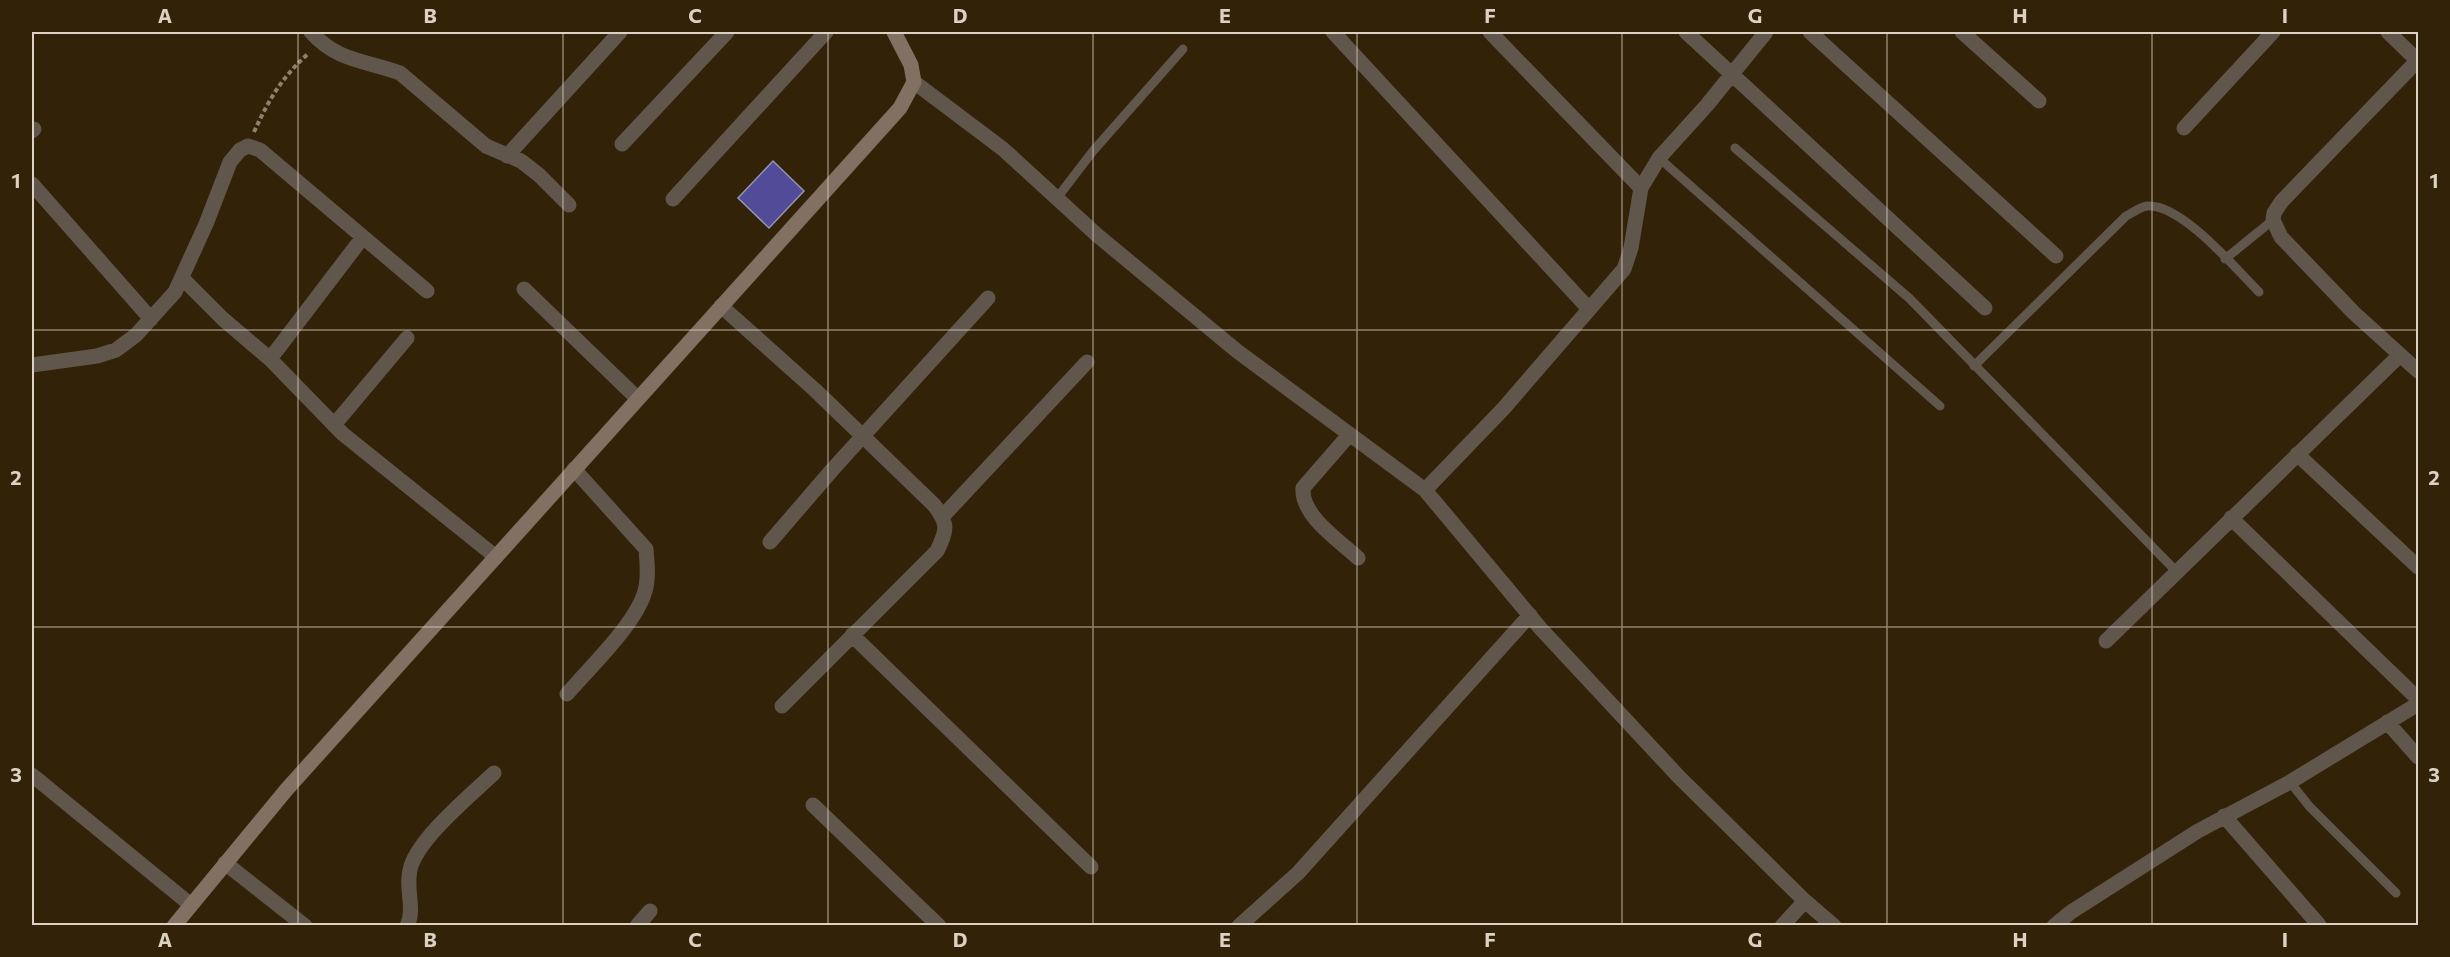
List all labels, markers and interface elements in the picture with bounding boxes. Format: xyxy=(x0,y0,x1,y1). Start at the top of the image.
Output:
text: A xyxy=(158,3,172,27)
text: B xyxy=(423,3,437,27)
text: C xyxy=(688,3,702,27)
text: D xyxy=(953,3,967,27)
text: E xyxy=(1219,3,1231,27)
text: F xyxy=(1484,3,1496,27)
text: G xyxy=(1748,3,1762,27)
text: H xyxy=(2013,3,2028,27)
text: I xyxy=(2282,3,2288,27)
text: 1 xyxy=(11,168,21,192)
text: 1 xyxy=(2429,168,2439,192)
text: 2 xyxy=(10,465,22,489)
text: 2 xyxy=(2428,465,2440,489)
text: 3 xyxy=(10,762,22,786)
text: 3 xyxy=(2428,762,2440,786)
text: A xyxy=(158,927,172,951)
text: B xyxy=(423,927,437,951)
text: C xyxy=(688,927,702,951)
text: D xyxy=(953,927,967,951)
text: E xyxy=(1219,927,1231,951)
text: F xyxy=(1484,927,1496,951)
text: G xyxy=(1748,927,1762,951)
text: H xyxy=(2013,927,2028,951)
text: I xyxy=(2282,927,2288,951)

